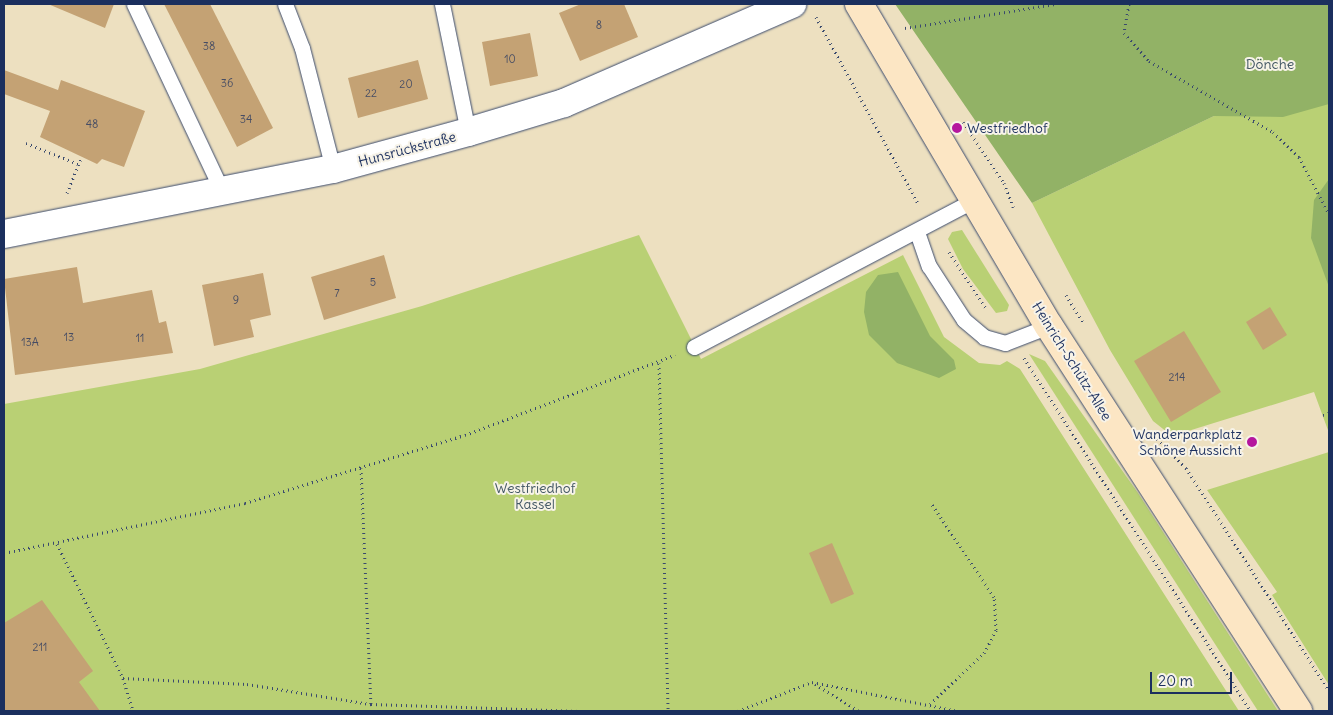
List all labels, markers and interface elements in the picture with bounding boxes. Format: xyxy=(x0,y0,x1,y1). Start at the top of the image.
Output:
house number: 8 xyxy=(596,18,602,32)
house number: 38 xyxy=(203,39,215,53)
house number: 10 xyxy=(504,52,516,66)
park label: Dönche xyxy=(1246,56,1294,72)
house number: 36 xyxy=(221,76,233,90)
house number: 20 xyxy=(399,77,413,91)
house number: 22 xyxy=(365,86,377,100)
house number: 34 xyxy=(240,112,252,126)
house number: 48 xyxy=(86,117,98,131)
place label: Westfriedhof xyxy=(967,120,1047,136)
marker: Westfriedhof xyxy=(951,122,963,134)
street label: Hunsrückstraße xyxy=(356,128,458,170)
house number: 5 xyxy=(370,275,376,289)
house number: 7 xyxy=(334,286,340,300)
house number: 9 xyxy=(233,293,239,307)
street label: Heinrich-Schütz-Allee xyxy=(1029,299,1115,423)
house number: 13 xyxy=(64,330,74,344)
house number: 11 xyxy=(136,331,144,345)
house number: 13A xyxy=(21,335,39,349)
house number: 214 xyxy=(1169,370,1185,384)
place label: Wanderparkplatz Schöne Aussicht xyxy=(1133,426,1242,458)
marker: Wanderparkplatz Schöne Aussicht xyxy=(1246,436,1258,448)
park label: Westfriedhof Kassel xyxy=(495,480,575,512)
house number: 211 xyxy=(33,640,47,654)
scale bar xyxy=(1153,662,1236,694)
text: 20 m xyxy=(1158,671,1193,690)

